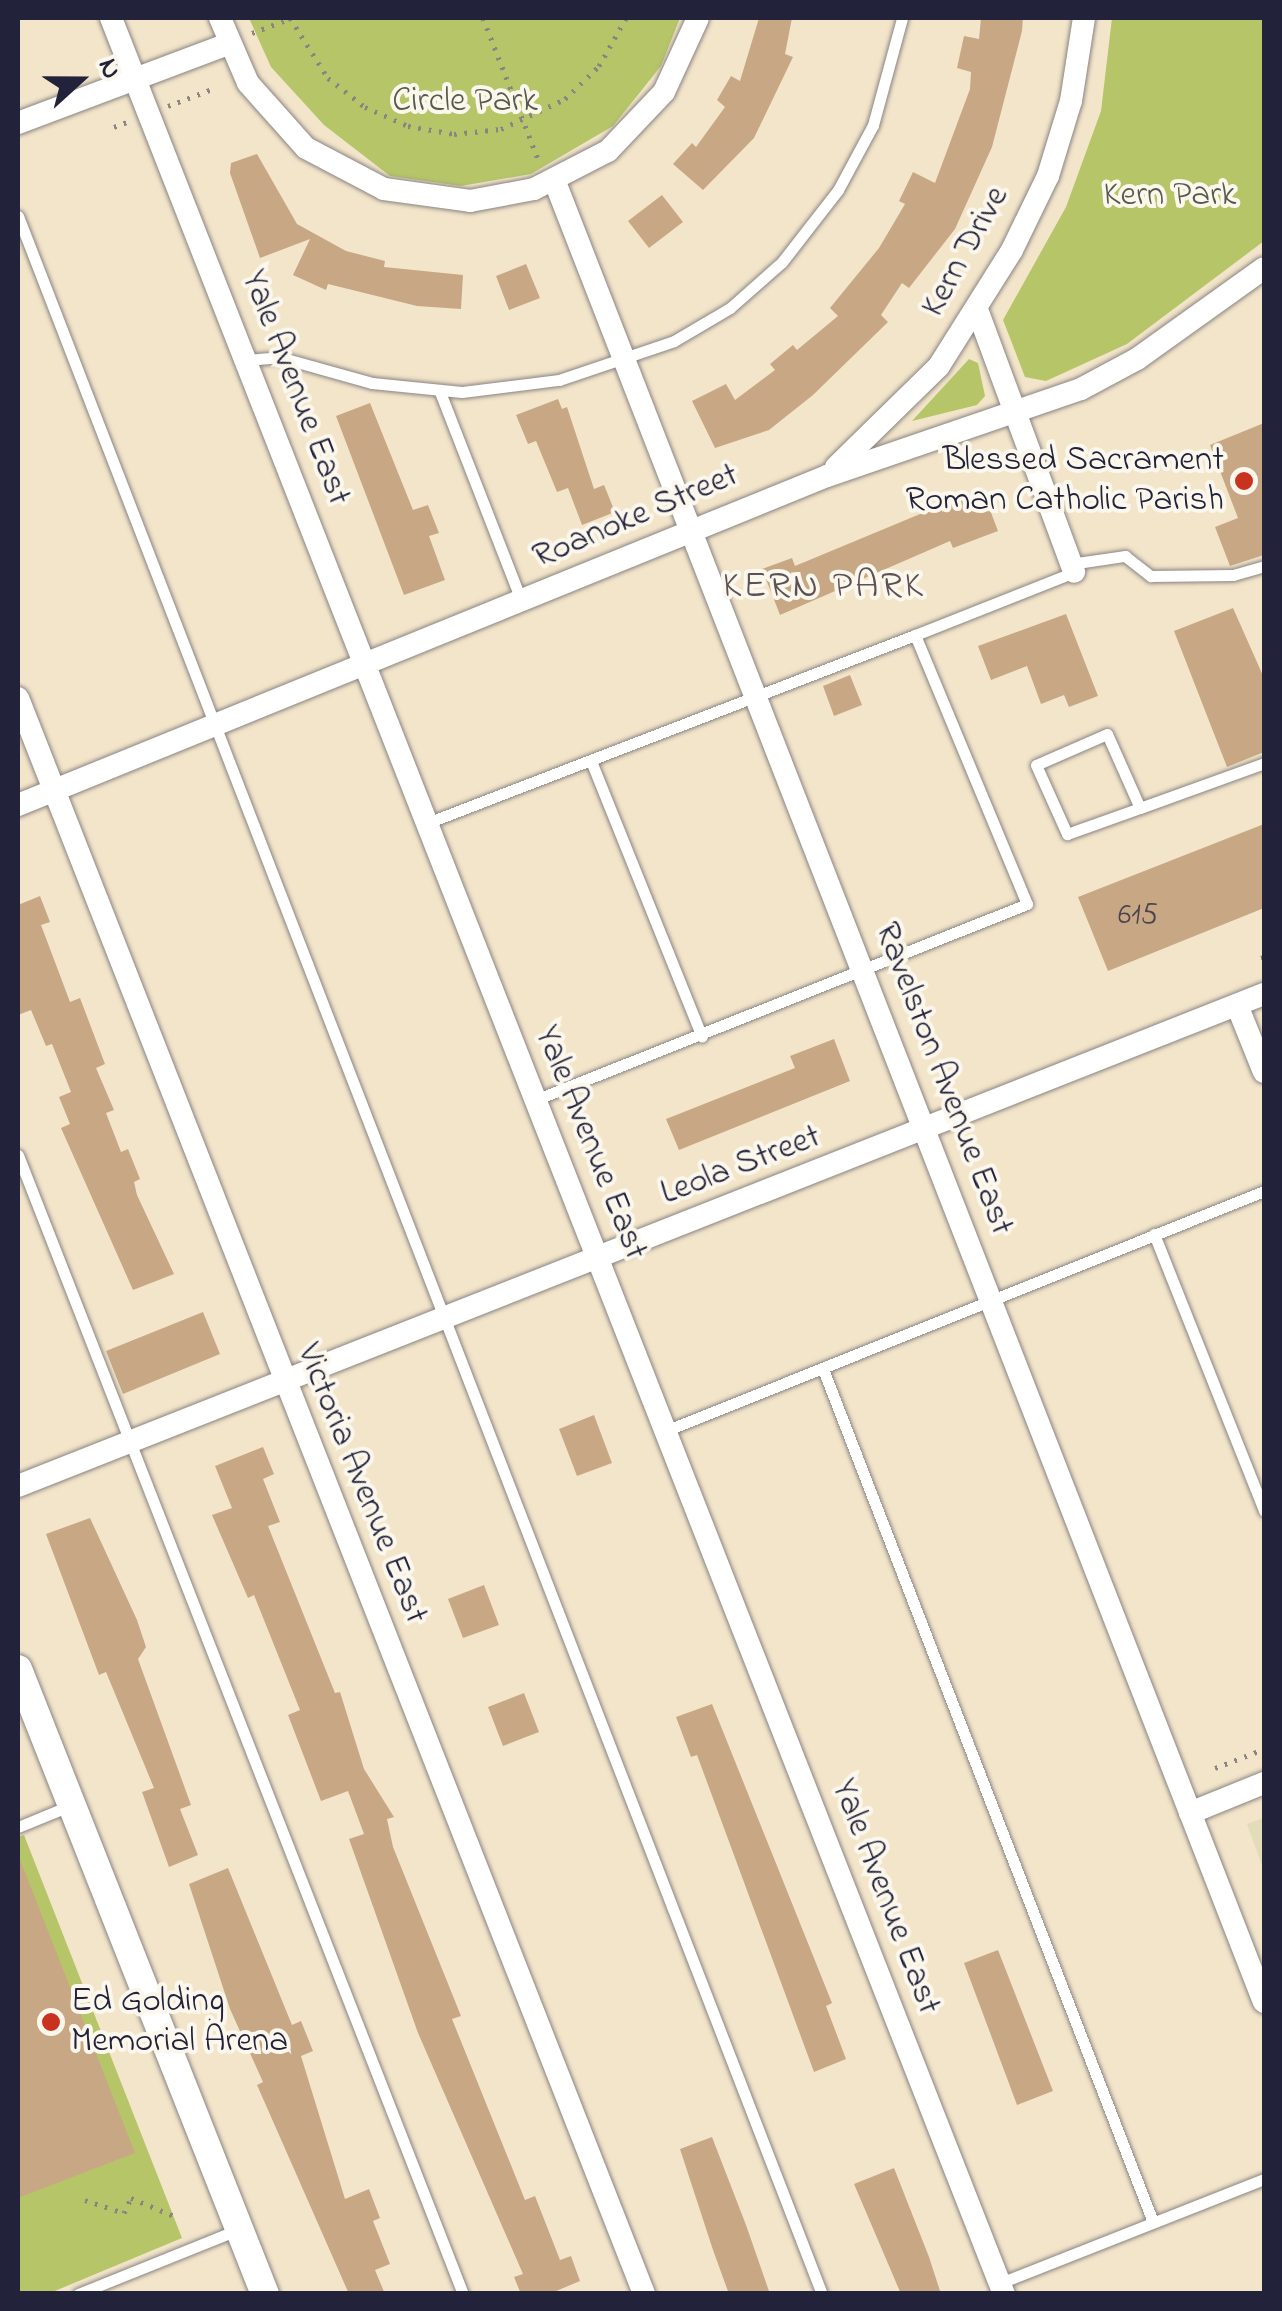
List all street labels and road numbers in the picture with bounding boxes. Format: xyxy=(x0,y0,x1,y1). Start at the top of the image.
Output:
street label: Kern Drive xyxy=(913,179,1019,325)
street label: Yale Avenue East xyxy=(231,265,359,511)
street label: Roanoke Street xyxy=(527,455,745,579)
street label: Ravelston Avenue East xyxy=(864,917,1022,1241)
street label: Yale Avenue East xyxy=(524,1020,656,1266)
street label: Leola Street xyxy=(655,1116,827,1216)
street label: Victoria Avenue East xyxy=(286,1338,436,1630)
street label: Yale Avenue East xyxy=(821,1774,949,2020)

